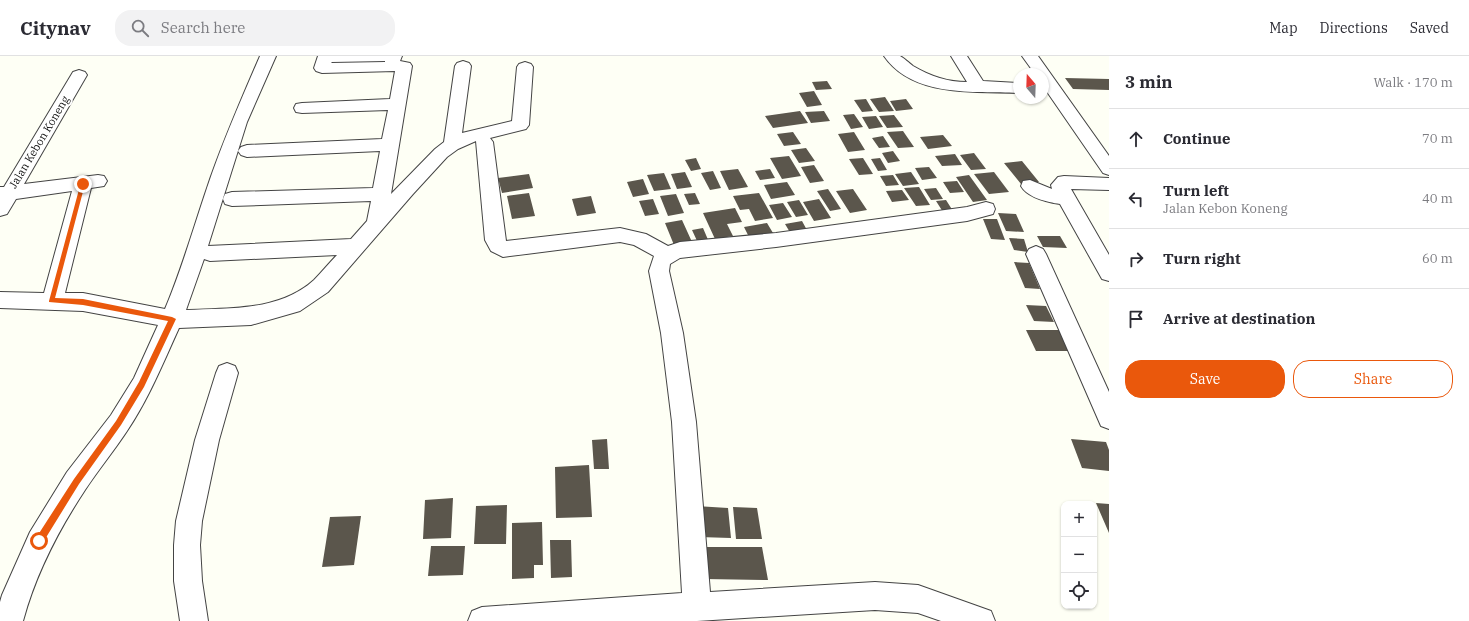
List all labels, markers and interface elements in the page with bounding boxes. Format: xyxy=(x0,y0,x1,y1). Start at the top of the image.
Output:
search box xyxy=(115,10,395,46)
text: Citynav xyxy=(20,16,91,40)
icon: search xyxy=(129,17,151,39)
text: Search here xyxy=(161,18,245,37)
text: Map xyxy=(1269,19,1298,37)
text: Directions xyxy=(1320,19,1388,37)
text: Saved xyxy=(1410,19,1449,37)
north arrow xyxy=(1013,68,1049,104)
text: 3 min xyxy=(1125,71,1173,93)
text: Walk · 170 m xyxy=(1374,74,1453,91)
street label: Jalan Kebon Koneng xyxy=(6,93,72,191)
icon: ahead xyxy=(1125,128,1147,150)
text: Continue xyxy=(1163,129,1230,148)
text: 70 m xyxy=(1422,130,1453,147)
route end xyxy=(74,175,92,193)
text: Turn left xyxy=(1163,181,1229,200)
icon: left xyxy=(1125,188,1147,210)
text: 40 m xyxy=(1422,190,1453,207)
text: Jalan Kebon Koneng xyxy=(1163,200,1288,217)
icon: right xyxy=(1125,248,1147,270)
text: Turn right xyxy=(1163,249,1241,268)
text: 60 m xyxy=(1422,250,1453,267)
icon: arrive xyxy=(1125,308,1147,330)
text: Arrive at destination xyxy=(1163,309,1315,328)
button: Save xyxy=(1125,360,1285,398)
button: Share xyxy=(1293,360,1453,398)
map controls xyxy=(1061,501,1097,609)
button: + xyxy=(1061,501,1097,537)
route start xyxy=(30,532,48,550)
button: − xyxy=(1061,537,1097,573)
button: locate xyxy=(1061,573,1097,609)

